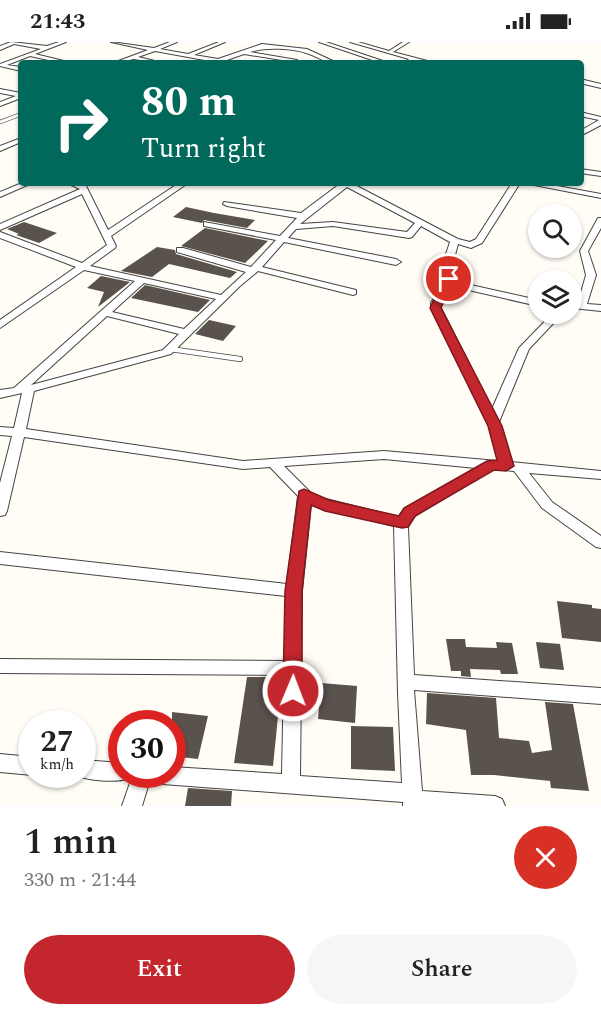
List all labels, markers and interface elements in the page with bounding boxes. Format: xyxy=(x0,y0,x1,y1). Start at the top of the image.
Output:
text: 21:43 xyxy=(30,5,85,38)
text: 80 m xyxy=(141,71,236,134)
icon: right xyxy=(42,84,120,162)
text: Turn right xyxy=(141,128,266,170)
map controls xyxy=(528,204,582,324)
button: search xyxy=(528,204,582,258)
pin xyxy=(423,253,474,304)
icon: arrive xyxy=(432,262,465,295)
button: layers xyxy=(528,270,582,324)
position arrow xyxy=(261,659,325,723)
speed limit sign: 30 xyxy=(108,710,186,788)
text: 27 xyxy=(40,719,74,765)
text: km/h xyxy=(40,753,74,776)
text: 1 min xyxy=(24,815,117,870)
button: close xyxy=(514,826,577,889)
text: 330 m · 21:44 xyxy=(24,865,136,895)
button: Exit xyxy=(24,935,295,1004)
button: Share xyxy=(307,935,577,1004)

